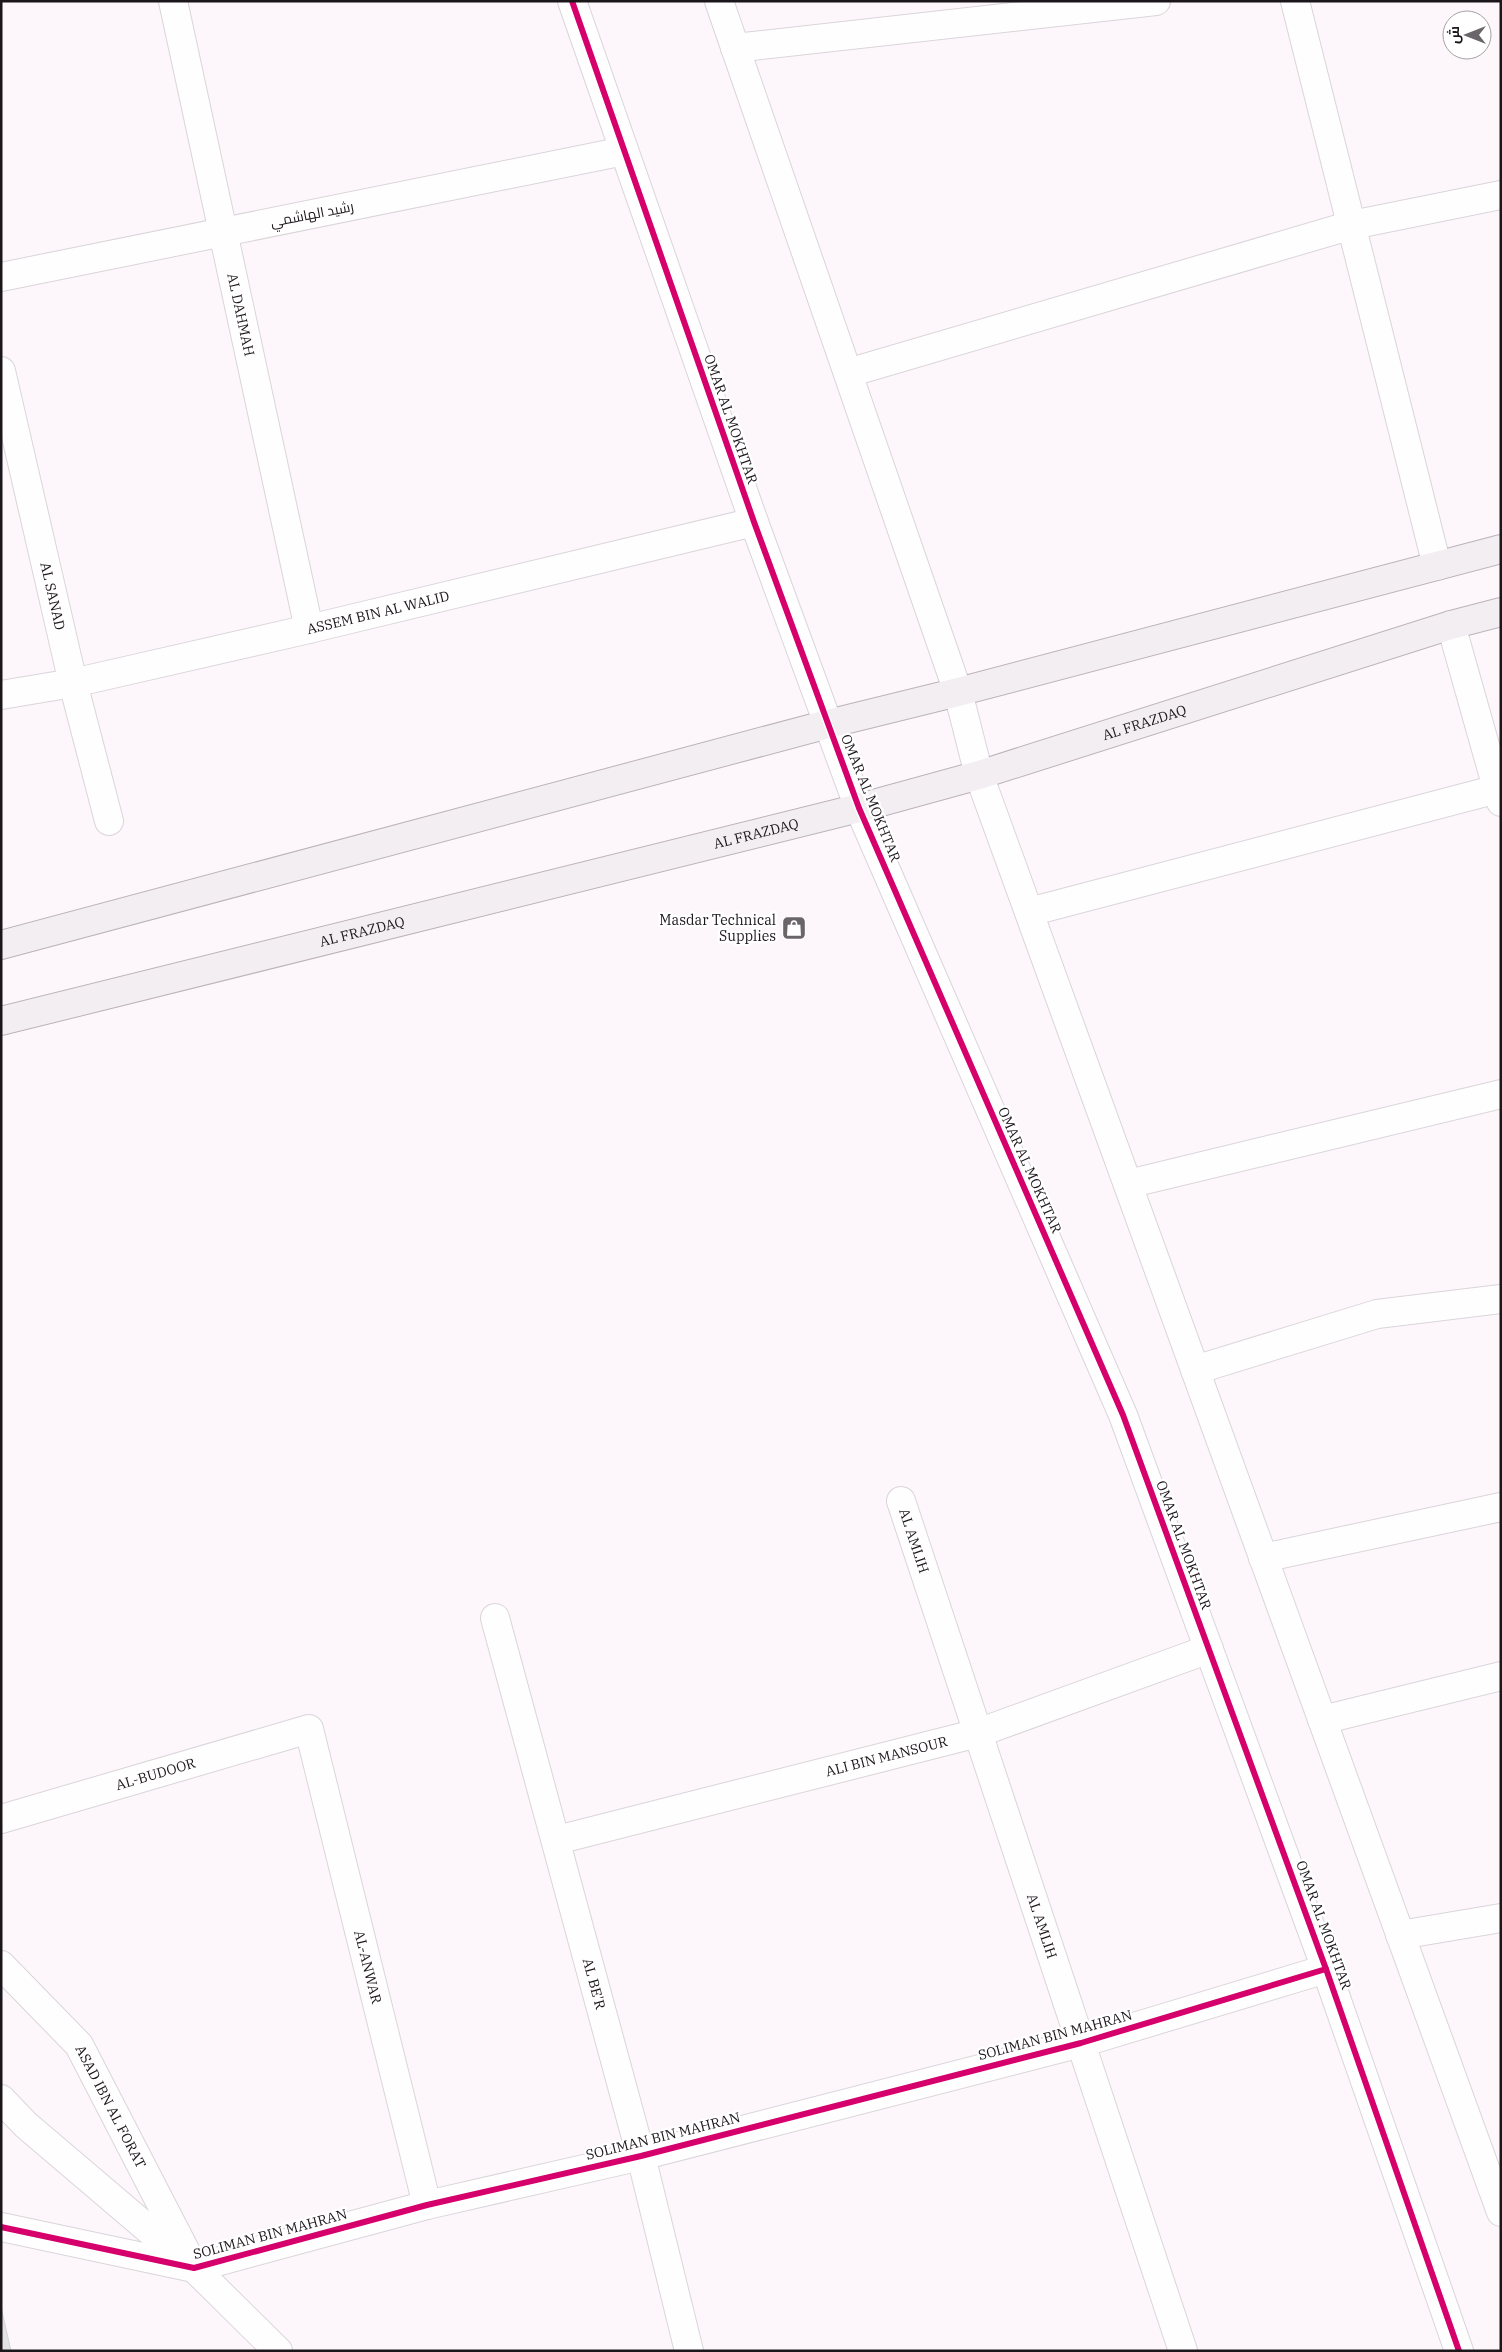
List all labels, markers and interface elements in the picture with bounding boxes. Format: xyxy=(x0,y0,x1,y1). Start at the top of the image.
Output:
north arrow xyxy=(1442,10,1492,60)
text: ش xyxy=(1445,26,1463,44)
street label: رشيد الهاشمي xyxy=(269,197,356,234)
street label: AL DAHMAH xyxy=(223,272,259,358)
street label: OMAR AL MOKHTAR xyxy=(700,352,762,487)
street label: AL SANAD xyxy=(36,560,70,632)
street label: ASSEM BIN AL WALID xyxy=(305,587,451,638)
street label: AL FRAZDAQ xyxy=(1100,701,1188,744)
street label: OMAR AL MOKHTAR xyxy=(837,731,905,865)
street label: AL FRAZDAQ xyxy=(712,814,800,853)
place label: Masdar Technical Supplies xyxy=(659,911,776,945)
street label: AL FRAZDAQ xyxy=(318,912,406,951)
shop icon: Masdar Technical Supplies xyxy=(781,915,807,941)
street label: OMAR AL MOKHTAR xyxy=(994,1104,1066,1236)
street label: OMAR AL MOKHTAR xyxy=(1152,1478,1216,1613)
street label: AL AMLIH xyxy=(895,1506,933,1576)
street label: ALI BIN MANSOUR xyxy=(824,1732,950,1780)
street label: AL-BUDOOR xyxy=(114,1754,198,1794)
street label: OMAR AL MOKHTAR xyxy=(1292,1858,1356,1993)
street label: AL AMLIH xyxy=(1023,1891,1061,1961)
street label: AL-ANWAR xyxy=(350,1928,386,2006)
street label: AL BE'R xyxy=(579,1956,610,2012)
street label: SOLIMAN BIN MAHRAN xyxy=(976,2006,1134,2064)
street label: ASAD IBN AL FORAT xyxy=(72,2042,150,2171)
street label: SOLIMAN BIN MAHRAN xyxy=(584,2108,742,2164)
street label: SOLIMAN BIN MAHRAN xyxy=(191,2205,349,2263)

